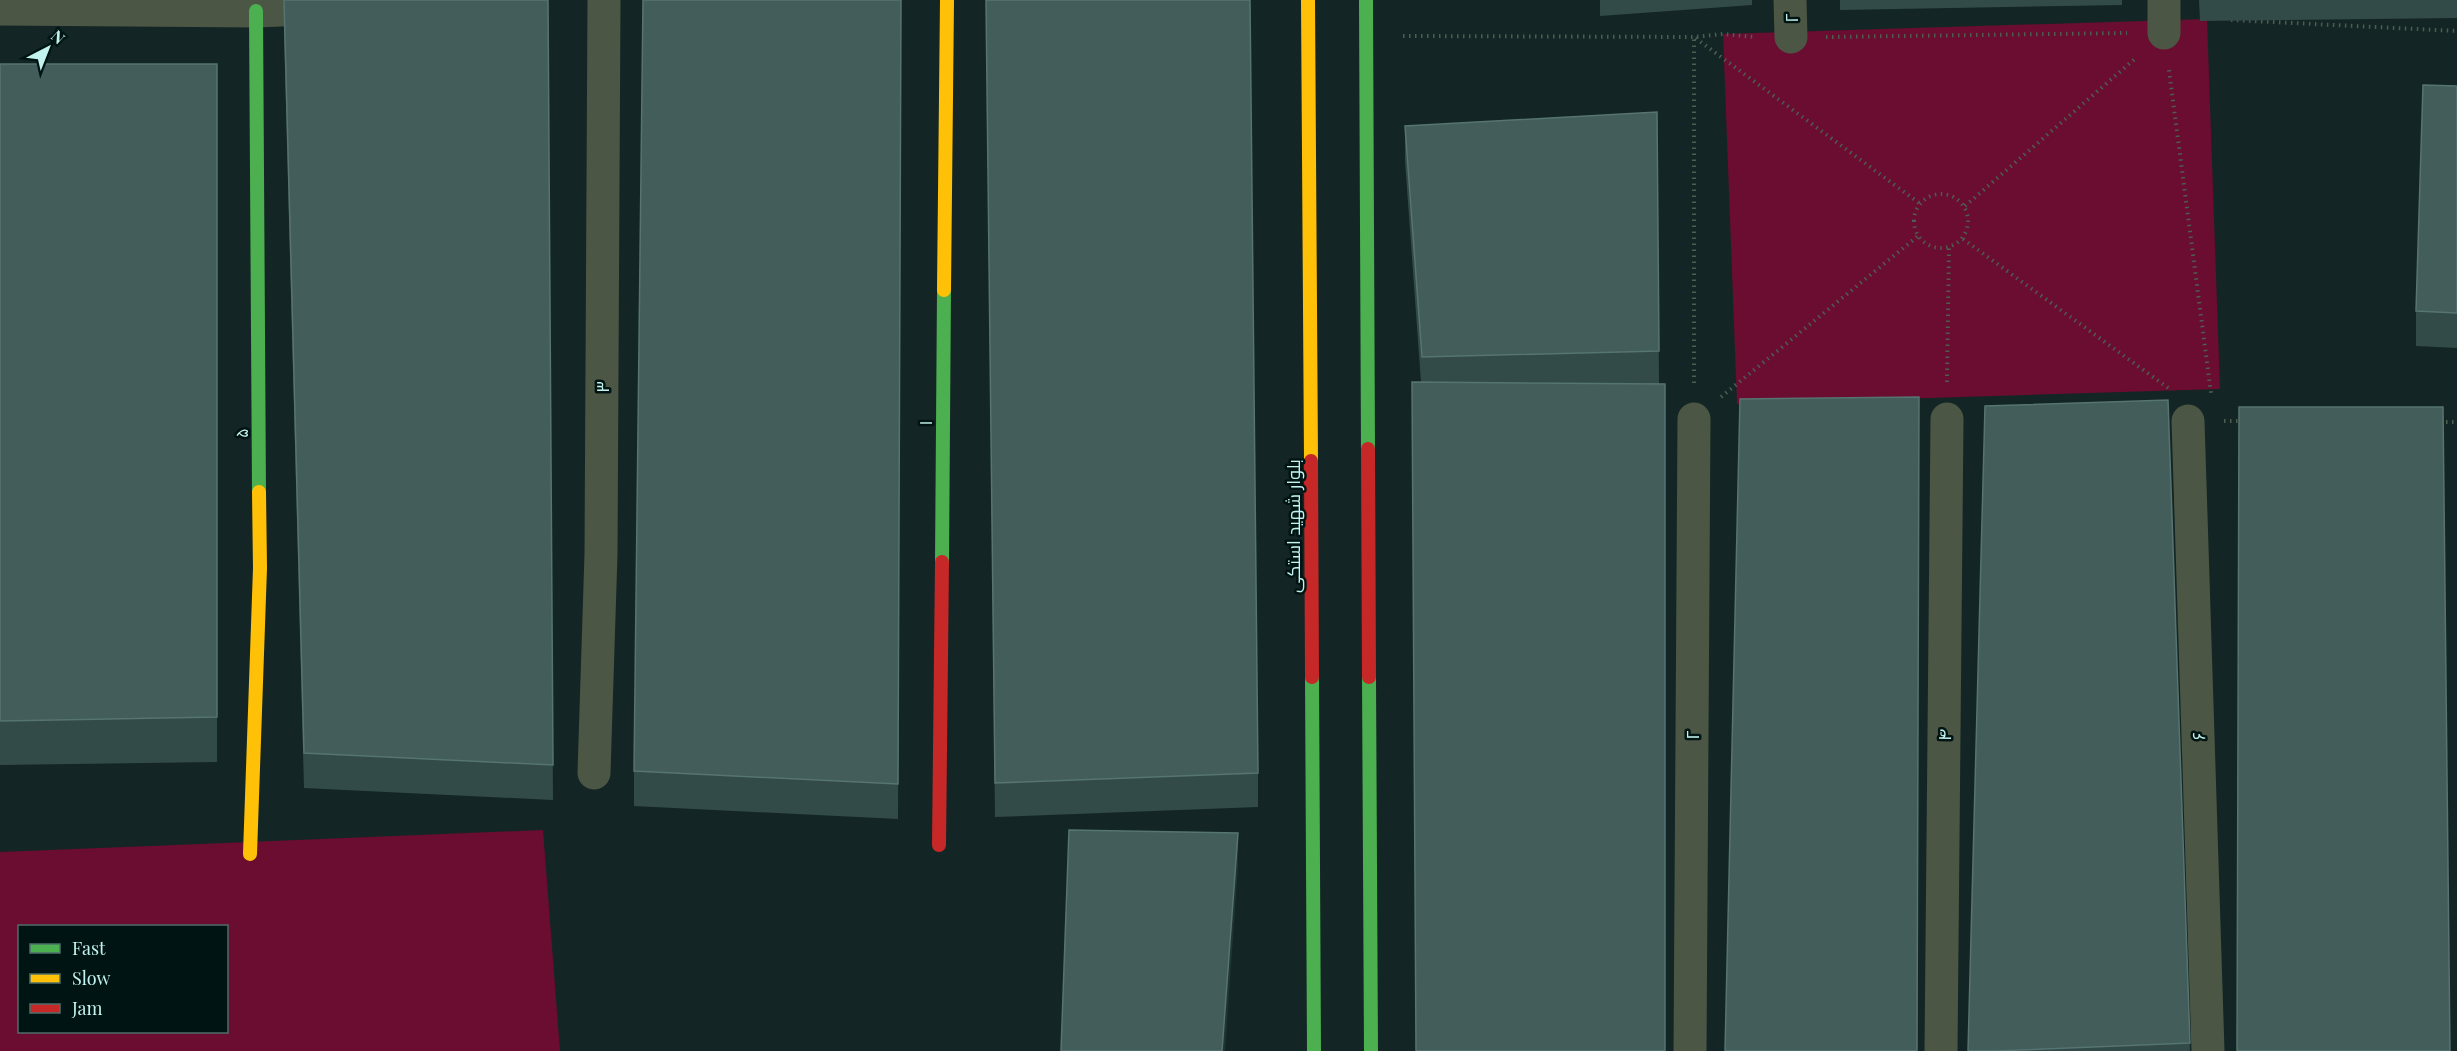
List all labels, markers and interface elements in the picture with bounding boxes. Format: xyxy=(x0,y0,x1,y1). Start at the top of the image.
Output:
street label: ۲ xyxy=(1779,13,1803,23)
north arrow xyxy=(18,18,78,78)
text: N xyxy=(47,25,70,48)
street label: ۳ xyxy=(590,381,614,393)
street label: ۱ xyxy=(913,420,937,426)
street label: ۵ xyxy=(229,428,253,438)
street label: بلوار شهید استکی xyxy=(1281,459,1305,593)
street label: ۴ xyxy=(1932,729,1956,741)
street label: ۲ xyxy=(1680,730,1704,740)
street label: ۶ xyxy=(2186,731,2210,741)
legend xyxy=(18,925,228,1033)
text: Fast xyxy=(72,936,106,960)
text: Slow xyxy=(72,966,110,990)
text: Jam xyxy=(71,996,102,1020)

